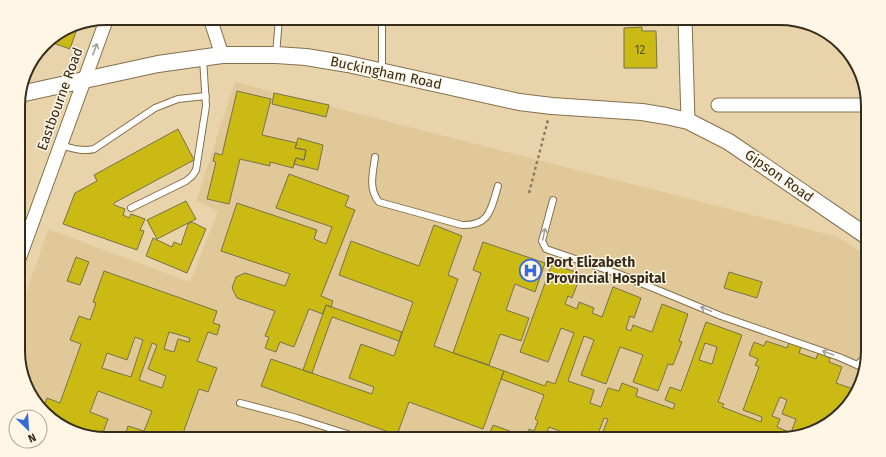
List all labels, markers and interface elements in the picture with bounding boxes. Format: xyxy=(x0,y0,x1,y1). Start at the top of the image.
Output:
one-way arrow xyxy=(92,43,99,56)
house number: 12 xyxy=(634,43,646,57)
street label: Eastbourne Road xyxy=(33,45,87,153)
street label: Buckingham Road xyxy=(329,53,443,93)
street label: Gipson Road xyxy=(741,146,817,206)
one-way arrow xyxy=(540,228,548,241)
place label: Port Elizabeth Provincial Hospital xyxy=(546,254,667,287)
hospital icon: Port Elizabeth Provincial Hospital xyxy=(518,257,544,283)
one-way arrow xyxy=(700,305,712,312)
one-way arrow xyxy=(822,349,834,357)
north arrow xyxy=(8,409,48,449)
text: N xyxy=(26,430,38,445)

